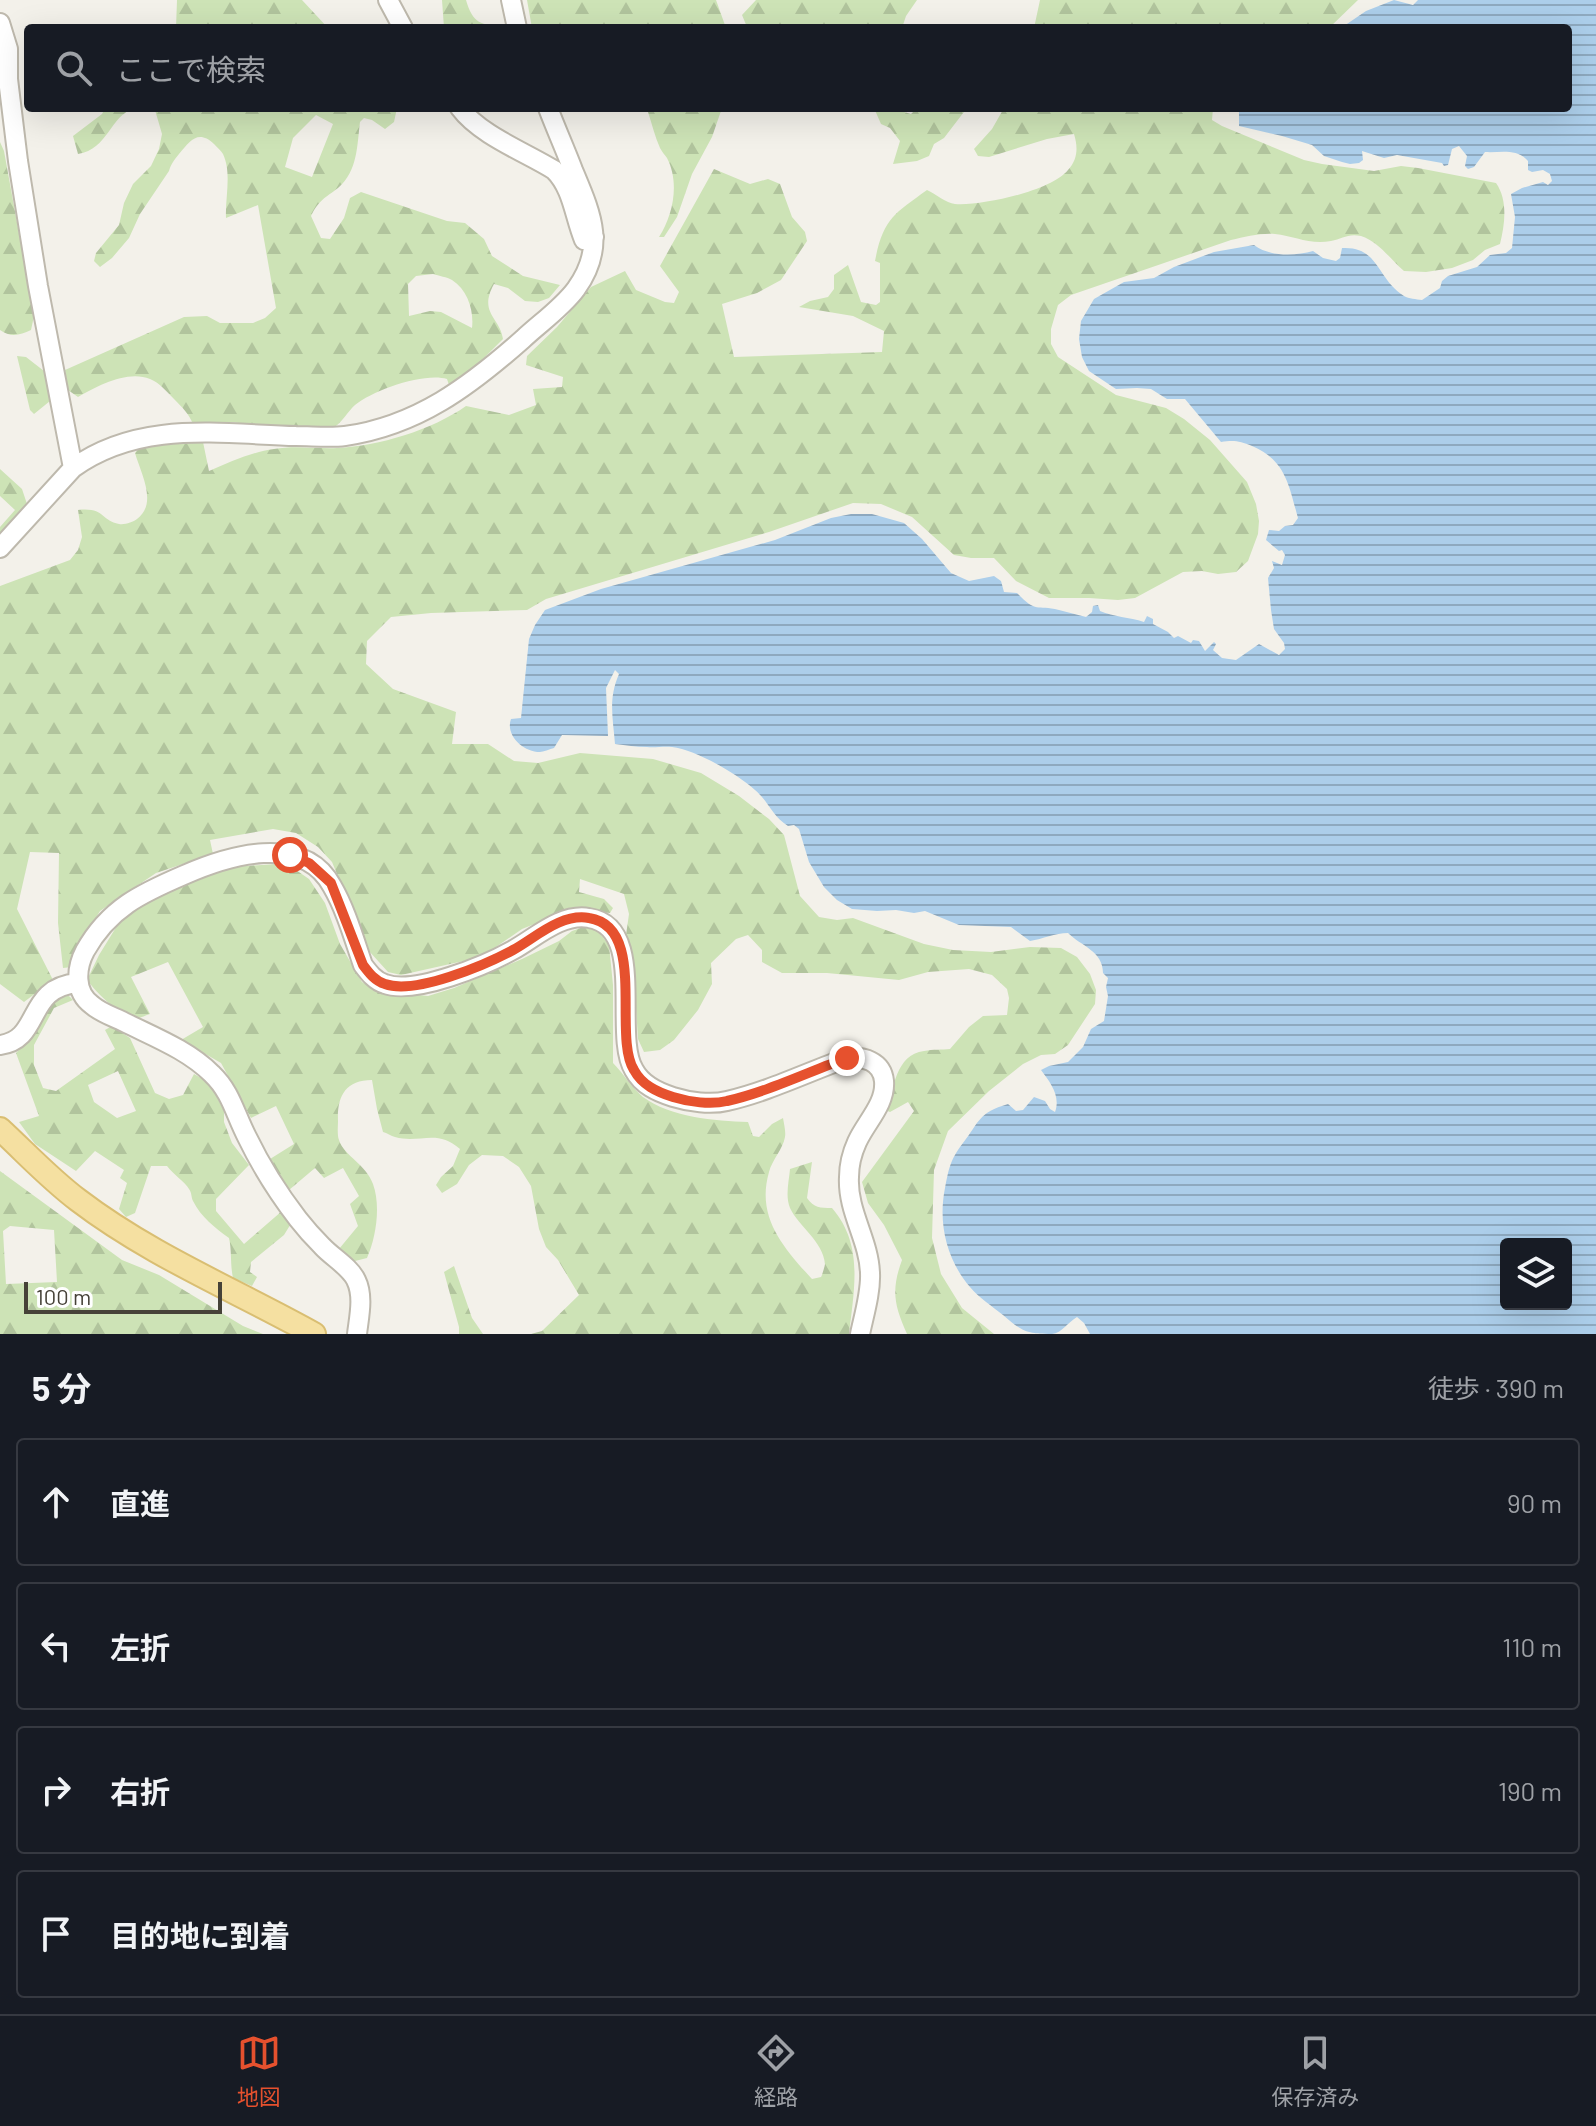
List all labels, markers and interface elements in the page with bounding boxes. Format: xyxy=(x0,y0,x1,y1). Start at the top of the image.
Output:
search box xyxy=(24,24,1572,112)
icon: search xyxy=(52,46,96,90)
text: ここで検索 xyxy=(116,51,266,87)
route start xyxy=(272,837,308,873)
route end xyxy=(829,1040,865,1076)
map controls xyxy=(1500,1238,1572,1310)
button: layers xyxy=(1500,1238,1572,1310)
scale bar xyxy=(24,1278,222,1314)
text: 100 m xyxy=(36,1283,91,1309)
text: 5 分 xyxy=(32,1367,91,1408)
text: 徒歩 · 390 m xyxy=(1428,1372,1564,1403)
icon: ahead xyxy=(34,1480,78,1524)
text: 直進 xyxy=(110,1485,170,1521)
text: 90 m xyxy=(1507,1487,1562,1518)
icon: left xyxy=(34,1624,78,1668)
text: 左折 xyxy=(110,1629,170,1665)
text: 110 m xyxy=(1502,1631,1562,1662)
icon: right xyxy=(34,1768,78,1812)
text: 右折 xyxy=(110,1773,170,1809)
text: 190 m xyxy=(1498,1775,1562,1806)
icon: arrive xyxy=(34,1912,78,1956)
text: 目的地に到着 xyxy=(110,1917,290,1953)
tab: 地図 xyxy=(237,2031,281,2111)
tab: 経路 xyxy=(754,2031,798,2111)
tab: 保存済み xyxy=(1271,2031,1359,2111)

